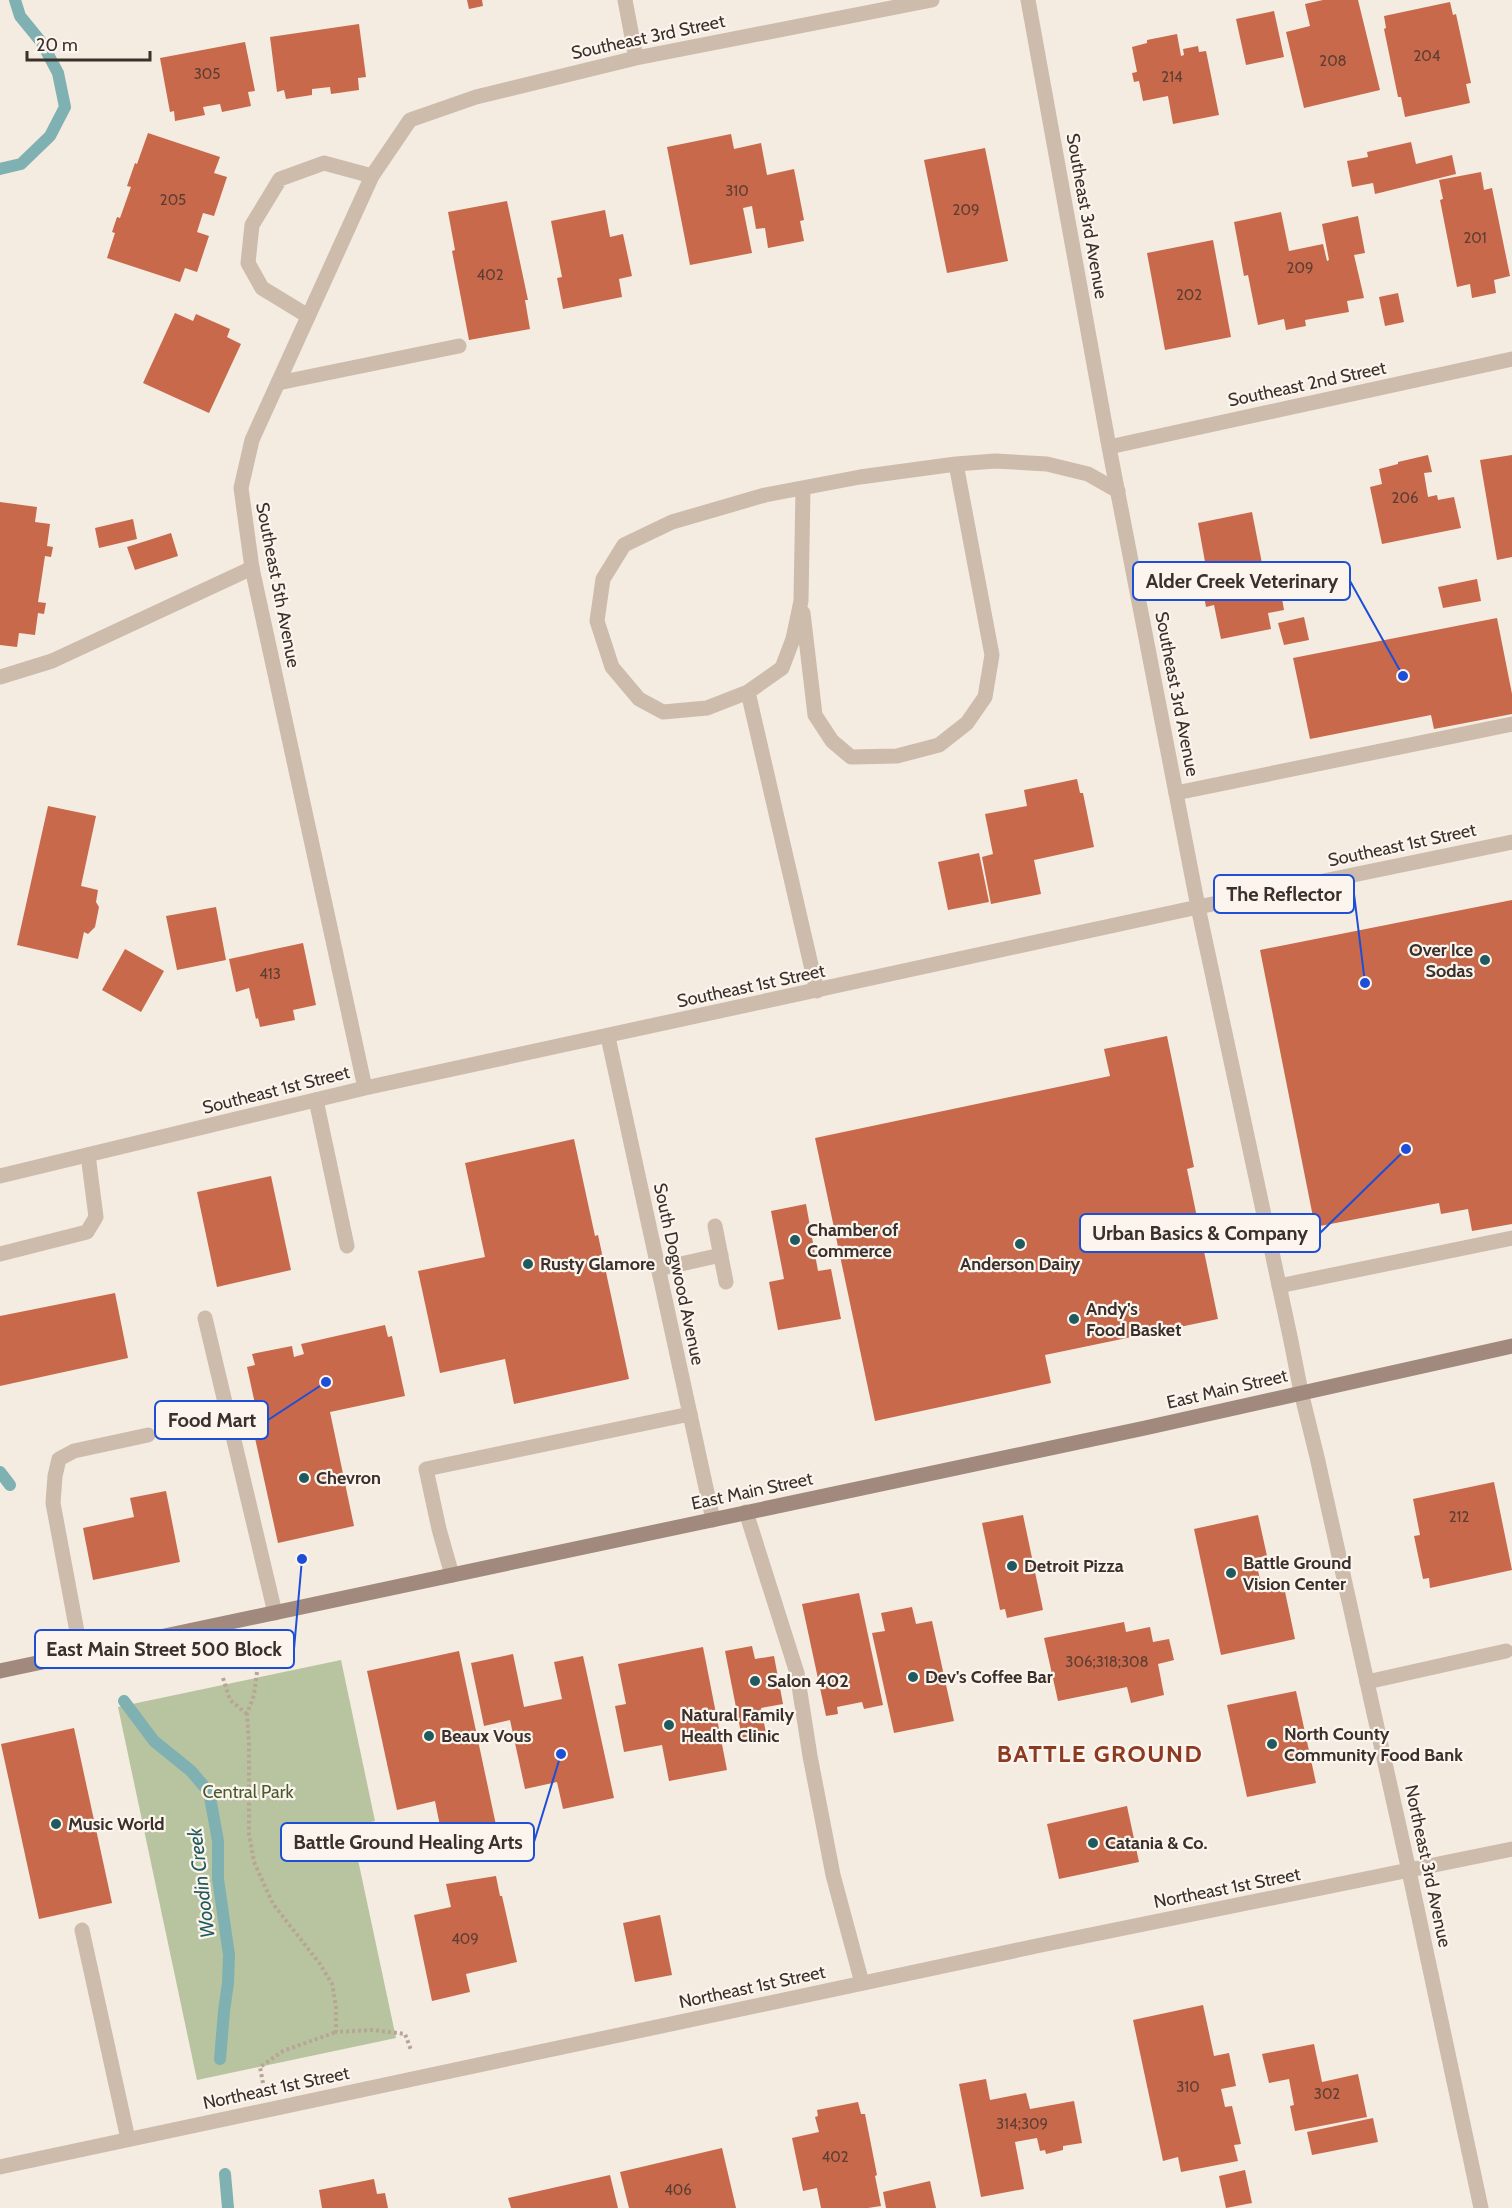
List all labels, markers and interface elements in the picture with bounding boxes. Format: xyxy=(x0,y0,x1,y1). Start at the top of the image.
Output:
street label: Southeast 3rd Street xyxy=(569,10,727,64)
scale bar xyxy=(27,24,150,62)
text: 20 m xyxy=(36,34,78,56)
house number: 204 xyxy=(1414,47,1441,65)
house number: 208 xyxy=(1319,52,1347,70)
house number: 305 xyxy=(194,65,220,83)
house number: 214 xyxy=(1161,68,1183,86)
street label: Southeast 3rd Avenue xyxy=(1062,132,1112,300)
house number: 310 xyxy=(725,182,749,200)
house number: 205 xyxy=(160,191,186,209)
house number: 209 xyxy=(953,201,979,219)
house number: 201 xyxy=(1463,229,1487,247)
house number: 209 xyxy=(1287,259,1313,277)
house number: 402 xyxy=(477,266,504,284)
house number: 202 xyxy=(1176,286,1202,304)
street label: Southeast 2nd Street xyxy=(1226,357,1388,411)
house number: 206 xyxy=(1392,489,1418,507)
street label: Southeast 5th Avenue xyxy=(251,501,305,669)
callout: Alder Creek Veterinary xyxy=(1133,562,1350,600)
text: Alder Creek Veterinary xyxy=(1146,569,1338,593)
street label: Southeast 3rd Avenue xyxy=(1150,610,1204,778)
street label: Southeast 1st Street xyxy=(1326,819,1478,871)
callout: The Reflector xyxy=(1214,875,1354,913)
text: The Reflector xyxy=(1226,882,1342,906)
place label: Over Ice Sodas xyxy=(1409,939,1473,982)
marker: Over Ice Sodas xyxy=(1478,953,1492,967)
street label: Southeast 1st Street xyxy=(675,960,827,1012)
house number: 413 xyxy=(259,965,281,983)
street label: Southeast 1st Street xyxy=(200,1061,352,1119)
street label: South Dogwood Avenue xyxy=(649,1181,709,1367)
callout: Urban Basics & Company xyxy=(1080,1214,1320,1252)
place label: Chamber of Commerce xyxy=(807,1219,898,1262)
text: Urban Basics & Company xyxy=(1092,1221,1308,1245)
marker: Chamber of Commerce xyxy=(788,1233,802,1247)
marker: Anderson Dairy xyxy=(1013,1237,1027,1251)
place label: Rusty Glamore xyxy=(540,1253,655,1275)
place label: Anderson Dairy xyxy=(960,1253,1080,1275)
marker: Rusty Glamore xyxy=(521,1257,535,1271)
place label: Andy's Food Basket xyxy=(1086,1298,1181,1341)
marker: Andy's Food Basket xyxy=(1067,1312,1081,1326)
street label: East Main Street xyxy=(1164,1364,1290,1414)
callout: Food Mart xyxy=(155,1401,268,1439)
text: Food Mart xyxy=(168,1408,256,1432)
place label: Chevron xyxy=(316,1467,381,1489)
street label: East Main Street xyxy=(689,1467,815,1515)
marker: Chevron xyxy=(297,1471,311,1485)
house number: 212 xyxy=(1449,1508,1469,1526)
place label: Battle Ground Vision Center xyxy=(1243,1552,1351,1595)
place label: Detroit Pizza xyxy=(1024,1555,1124,1577)
marker: Detroit Pizza xyxy=(1005,1559,1019,1573)
marker: Battle Ground Vision Center xyxy=(1224,1566,1238,1580)
callout: East Main Street 500 Block xyxy=(35,1630,294,1668)
text: East Main Street 500 Block xyxy=(46,1637,282,1661)
house number: 306;318;308 xyxy=(1065,1653,1149,1671)
place label: Dev's Coffee Bar xyxy=(925,1666,1053,1688)
place label: Salon 402 xyxy=(767,1670,849,1692)
marker: Dev's Coffee Bar xyxy=(906,1670,920,1684)
marker: Salon 402 xyxy=(748,1674,762,1688)
place label: Natural Family Health Clinic xyxy=(681,1704,794,1747)
marker: Natural Family Health Clinic xyxy=(662,1718,676,1732)
place label: North County Community Food Bank xyxy=(1284,1723,1463,1766)
place label: Beaux Vous xyxy=(441,1725,532,1747)
marker: Beaux Vous xyxy=(422,1729,436,1743)
marker: North County Community Food Bank xyxy=(1265,1737,1279,1751)
district label: BATTLE GROUND xyxy=(997,1739,1203,1768)
park label: Central Park xyxy=(203,1781,294,1803)
street label: Northeast 3rd Avenue xyxy=(1400,1783,1456,1949)
place label: Music World xyxy=(68,1813,165,1835)
marker: Music World xyxy=(49,1817,63,1831)
callout: Battle Ground Healing Arts xyxy=(281,1823,534,1861)
water label: Woodin Creek xyxy=(182,1825,220,1939)
text: Battle Ground Healing Arts xyxy=(293,1830,523,1854)
place label: Catania & Co. xyxy=(1105,1832,1208,1854)
marker: Catania & Co. xyxy=(1086,1836,1100,1850)
street label: Northeast 1st Street xyxy=(1152,1863,1302,1913)
house number: 409 xyxy=(451,1930,479,1948)
street label: Northeast 1st Street xyxy=(677,1961,827,2013)
street label: Northeast 1st Street xyxy=(201,2062,351,2114)
house number: 310 xyxy=(1176,2078,1200,2096)
house number: 302 xyxy=(1314,2085,1340,2103)
house number: 314;309 xyxy=(996,2115,1048,2133)
house number: 402 xyxy=(822,2148,849,2166)
house number: 406 xyxy=(664,2181,692,2199)

